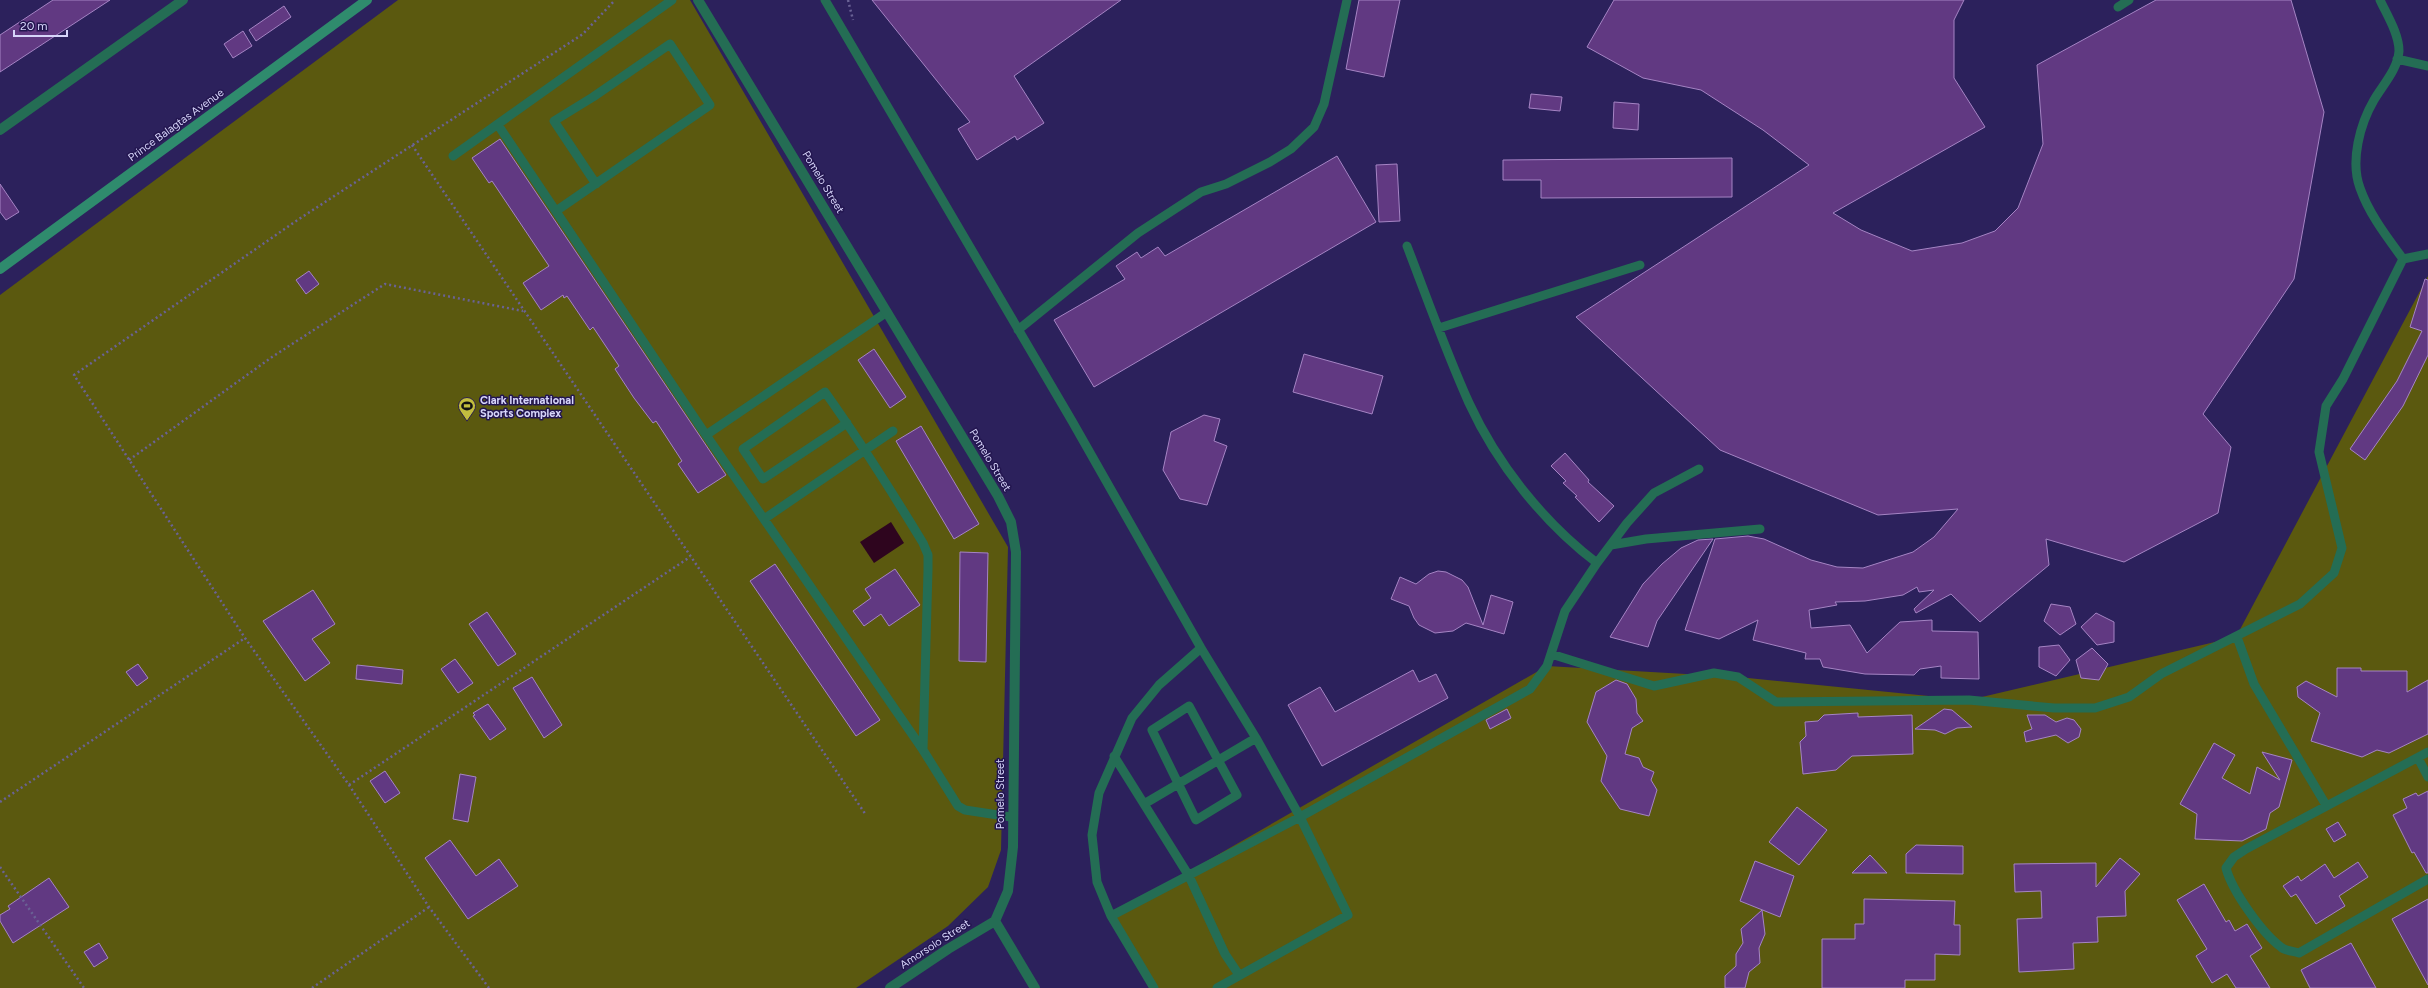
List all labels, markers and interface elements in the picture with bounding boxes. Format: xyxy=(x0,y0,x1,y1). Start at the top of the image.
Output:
scale bar xyxy=(14,12,67,38)
text: 20 m xyxy=(20,19,48,33)
street label: Prince Balagtas Avenue xyxy=(126,86,226,164)
street label: Pomelo Street xyxy=(799,149,847,215)
place label: Clark International Sports Complex xyxy=(480,394,574,420)
sports icon: Clark International Sports Complex xyxy=(457,396,477,421)
street label: Pomelo Street xyxy=(966,427,1014,493)
street label: Pomelo Street xyxy=(994,759,1007,829)
street label: Amorsolo Street xyxy=(898,917,972,971)

